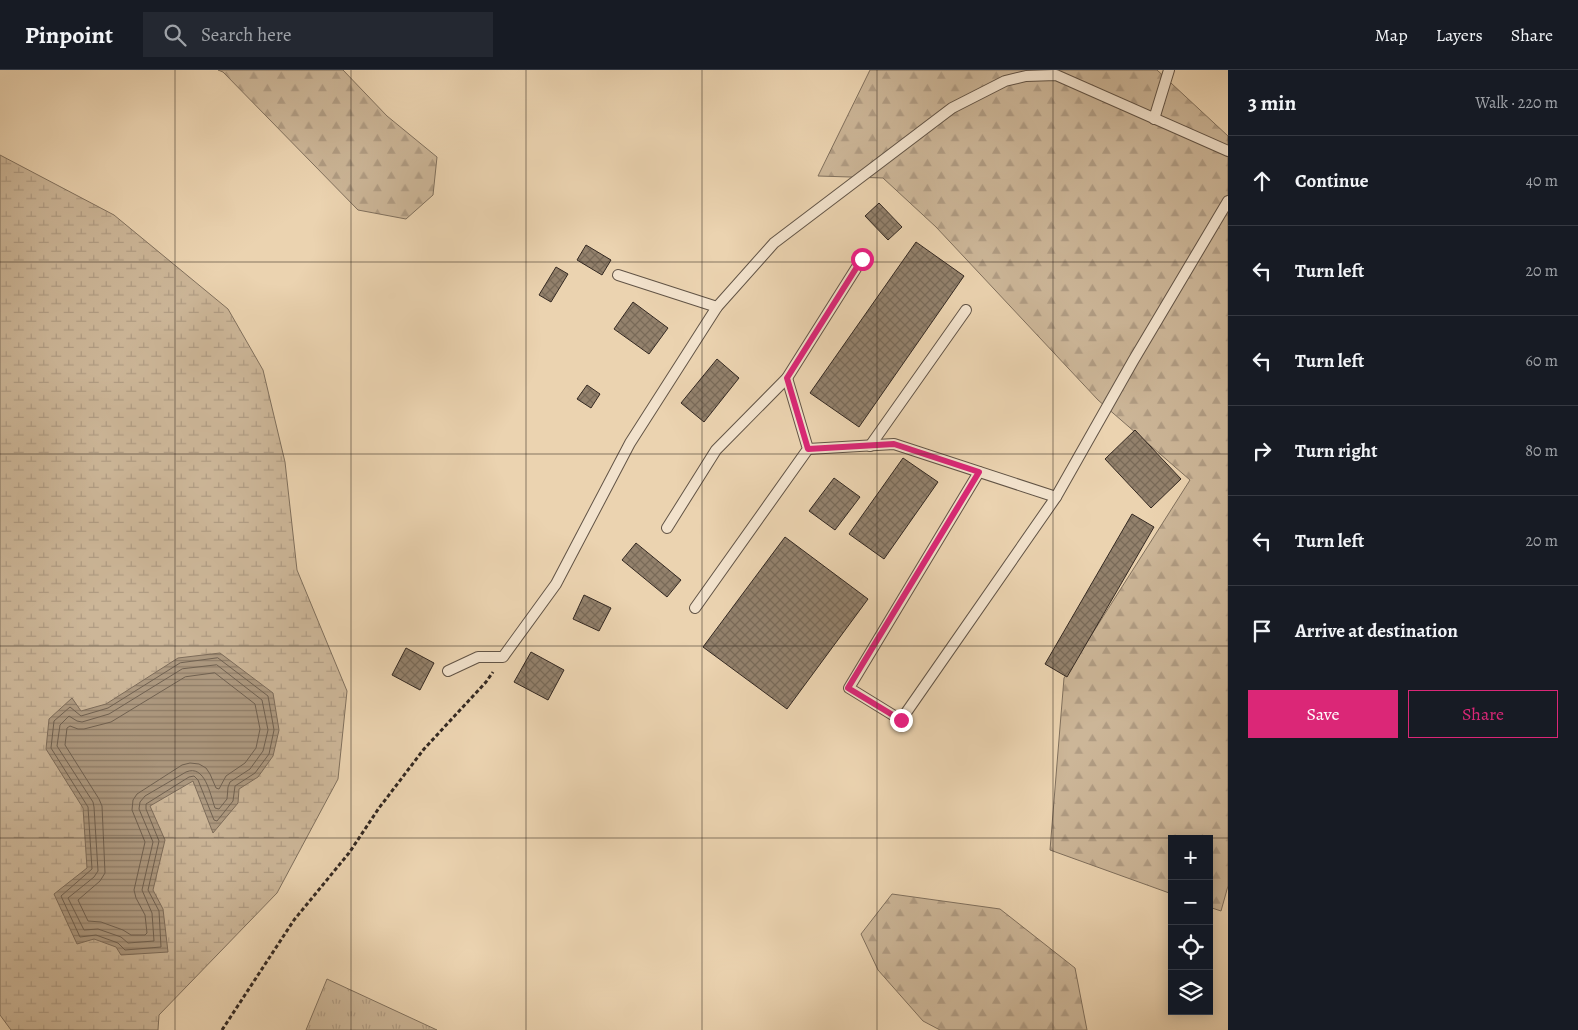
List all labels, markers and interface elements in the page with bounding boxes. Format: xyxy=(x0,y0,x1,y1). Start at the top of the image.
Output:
search box xyxy=(143,12,493,57)
text: Pinpoint xyxy=(25,19,113,51)
icon: search xyxy=(161,21,189,49)
text: Search here xyxy=(201,22,291,48)
text: Map xyxy=(1375,23,1408,47)
text: Layers xyxy=(1436,23,1483,47)
text: Share xyxy=(1511,23,1553,47)
text: 3 min xyxy=(1248,89,1296,117)
text: Walk · 220 m xyxy=(1475,92,1558,114)
icon: ahead xyxy=(1248,167,1276,195)
text: Continue xyxy=(1295,168,1369,194)
text: 40 m xyxy=(1526,170,1558,192)
route start xyxy=(851,248,874,271)
icon: left xyxy=(1248,257,1276,285)
text: Turn left xyxy=(1295,258,1364,284)
text: 20 m xyxy=(1525,260,1558,282)
icon: left xyxy=(1248,347,1276,375)
text: Turn left xyxy=(1295,348,1364,374)
text: 60 m xyxy=(1526,350,1558,372)
icon: right xyxy=(1248,437,1276,465)
text: Turn right xyxy=(1295,438,1377,464)
text: 80 m xyxy=(1525,440,1558,462)
icon: left xyxy=(1248,527,1276,555)
text: Turn left xyxy=(1295,528,1364,554)
text: 20 m xyxy=(1525,530,1558,552)
icon: arrive xyxy=(1248,617,1276,645)
text: Arrive at destination xyxy=(1295,618,1458,644)
button: Save xyxy=(1248,690,1398,738)
button: Share xyxy=(1408,690,1558,738)
route end xyxy=(890,709,913,732)
map controls xyxy=(1168,835,1213,1015)
button: + xyxy=(1168,835,1213,880)
button: − xyxy=(1168,880,1213,925)
button: locate xyxy=(1168,925,1213,970)
button: layers xyxy=(1168,970,1213,1015)

